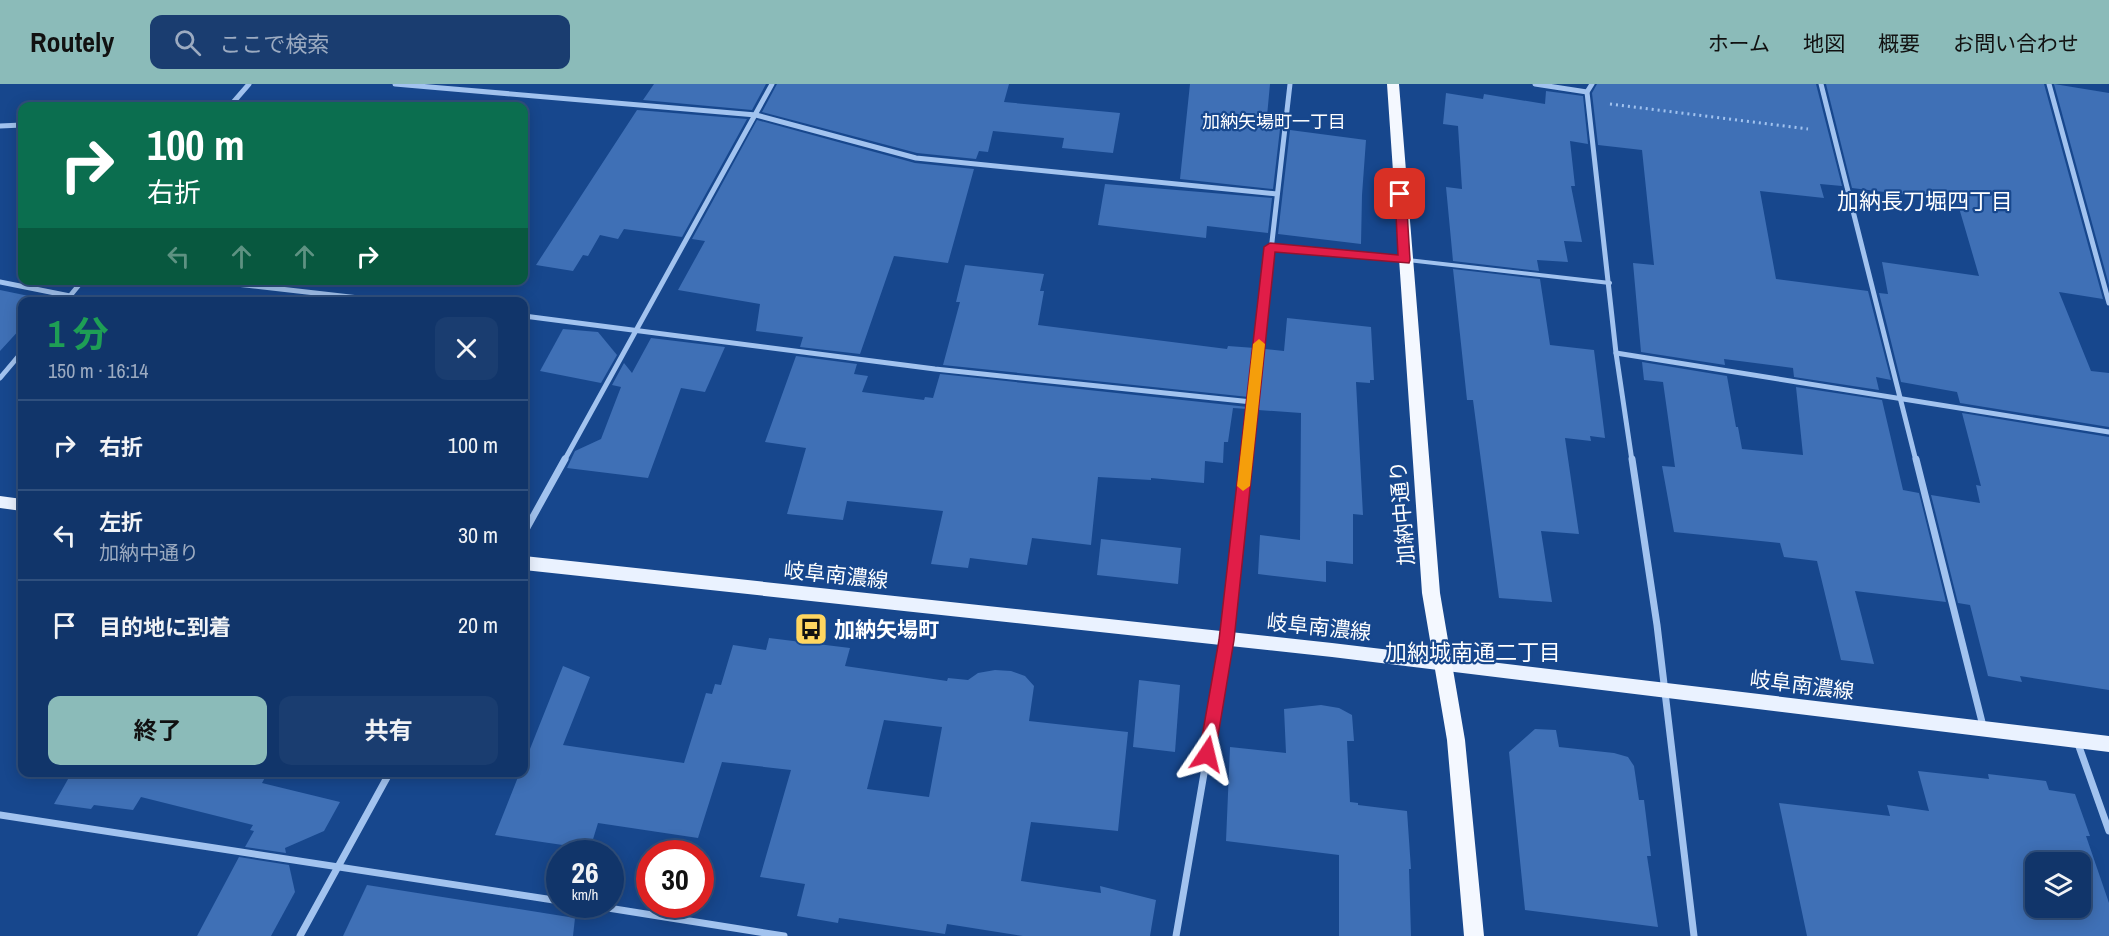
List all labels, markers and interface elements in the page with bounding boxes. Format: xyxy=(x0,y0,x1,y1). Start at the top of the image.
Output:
search box xyxy=(150,15,570,69)
text: Routely xyxy=(30,23,114,61)
icon: search xyxy=(171,26,204,59)
text: ここで検索 xyxy=(219,29,329,59)
text: ホーム xyxy=(1708,29,1770,58)
text: 地図 xyxy=(1803,29,1845,58)
text: 概要 xyxy=(1878,29,1920,58)
text: お問い合わせ xyxy=(1953,29,2079,58)
district label: 加納矢場町一丁目 xyxy=(1202,109,1346,134)
text: 100 m xyxy=(147,117,245,173)
icon: right xyxy=(48,126,126,204)
pin xyxy=(1374,168,1425,219)
text: 右折 xyxy=(147,174,201,210)
icon: arrive xyxy=(1383,177,1416,210)
district label: 加納長刀堀四丁目 xyxy=(1837,186,2013,216)
icon: left xyxy=(162,240,195,273)
icon: ahead xyxy=(225,240,258,273)
icon: ahead xyxy=(288,240,321,273)
icon: right xyxy=(351,240,384,273)
text: 1 分 xyxy=(48,310,109,358)
button: close xyxy=(435,317,498,380)
text: 150 m · 16:14 xyxy=(48,357,148,384)
icon: right xyxy=(48,429,81,462)
text: 100 m xyxy=(448,430,498,460)
text: 右折 xyxy=(99,432,143,462)
street label: 加納中通り xyxy=(1383,459,1421,567)
text: 左折 xyxy=(99,507,143,537)
icon: left xyxy=(48,519,81,552)
text: 30 m xyxy=(458,520,498,550)
text: 加納中通り xyxy=(99,539,199,566)
street label: 岐阜南濃線 xyxy=(782,555,890,595)
street label: 岐阜南濃線 xyxy=(1265,607,1373,647)
icon: arrive xyxy=(48,609,81,642)
text: 20 m xyxy=(458,610,498,640)
bus stop icon: 加納矢場町 xyxy=(793,611,829,647)
text: 目的地に到着 xyxy=(99,612,231,642)
place label: 加納矢場町 xyxy=(834,615,939,644)
district label: 加納城南通二丁目 xyxy=(1385,637,1561,667)
street label: 岐阜南濃線 xyxy=(1748,664,1856,706)
button: 終了 xyxy=(48,696,267,765)
button: 共有 xyxy=(279,696,498,765)
position arrow xyxy=(1175,722,1239,786)
speed limit sign: 30 xyxy=(636,840,714,918)
text: 26 xyxy=(571,852,599,892)
map controls xyxy=(2025,852,2091,918)
button: layers xyxy=(2025,852,2091,918)
text: km/h xyxy=(572,884,598,905)

